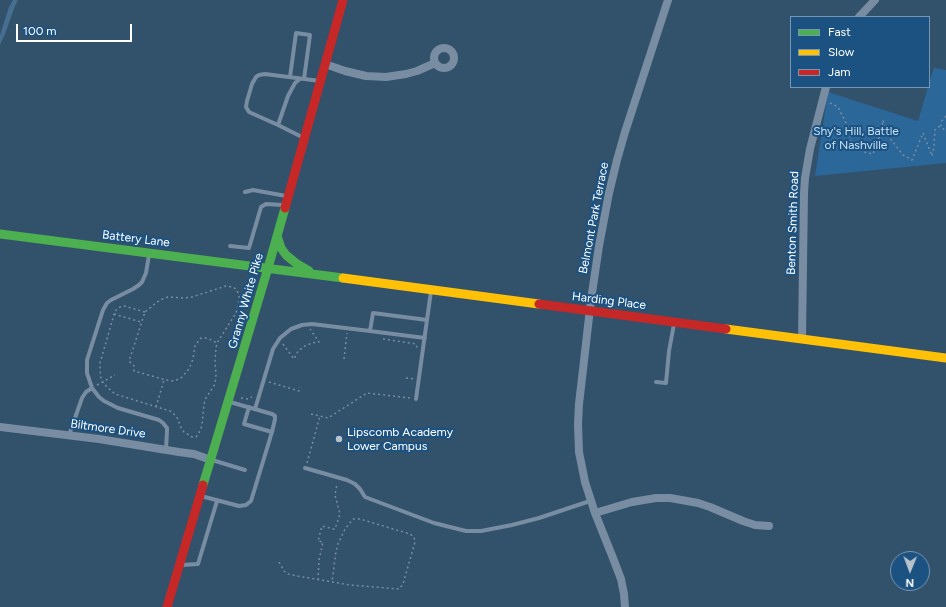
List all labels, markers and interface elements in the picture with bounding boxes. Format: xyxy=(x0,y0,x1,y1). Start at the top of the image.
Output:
scale bar xyxy=(18,16,134,42)
legend xyxy=(790,16,930,88)
text: 100 m xyxy=(23,24,57,38)
text: Fast xyxy=(828,25,851,39)
text: Slow xyxy=(828,45,854,59)
text: Jam xyxy=(828,65,851,79)
park label: Shy's Hill, Battle of Nashville xyxy=(813,124,899,152)
street label: Belmont Park Terrace xyxy=(576,161,612,275)
street label: Benton Smith Road xyxy=(784,171,802,275)
street label: Battery Lane xyxy=(101,228,171,250)
street label: Granny White Pike xyxy=(225,251,267,351)
street label: Harding Place xyxy=(571,289,647,313)
street label: Biltmore Drive xyxy=(69,417,147,441)
place label: Lipscomb Academy Lower Campus xyxy=(347,425,453,453)
marker: Lipscomb Academy Lower Campus xyxy=(334,434,344,444)
north arrow xyxy=(890,551,930,591)
text: N xyxy=(905,576,914,589)

